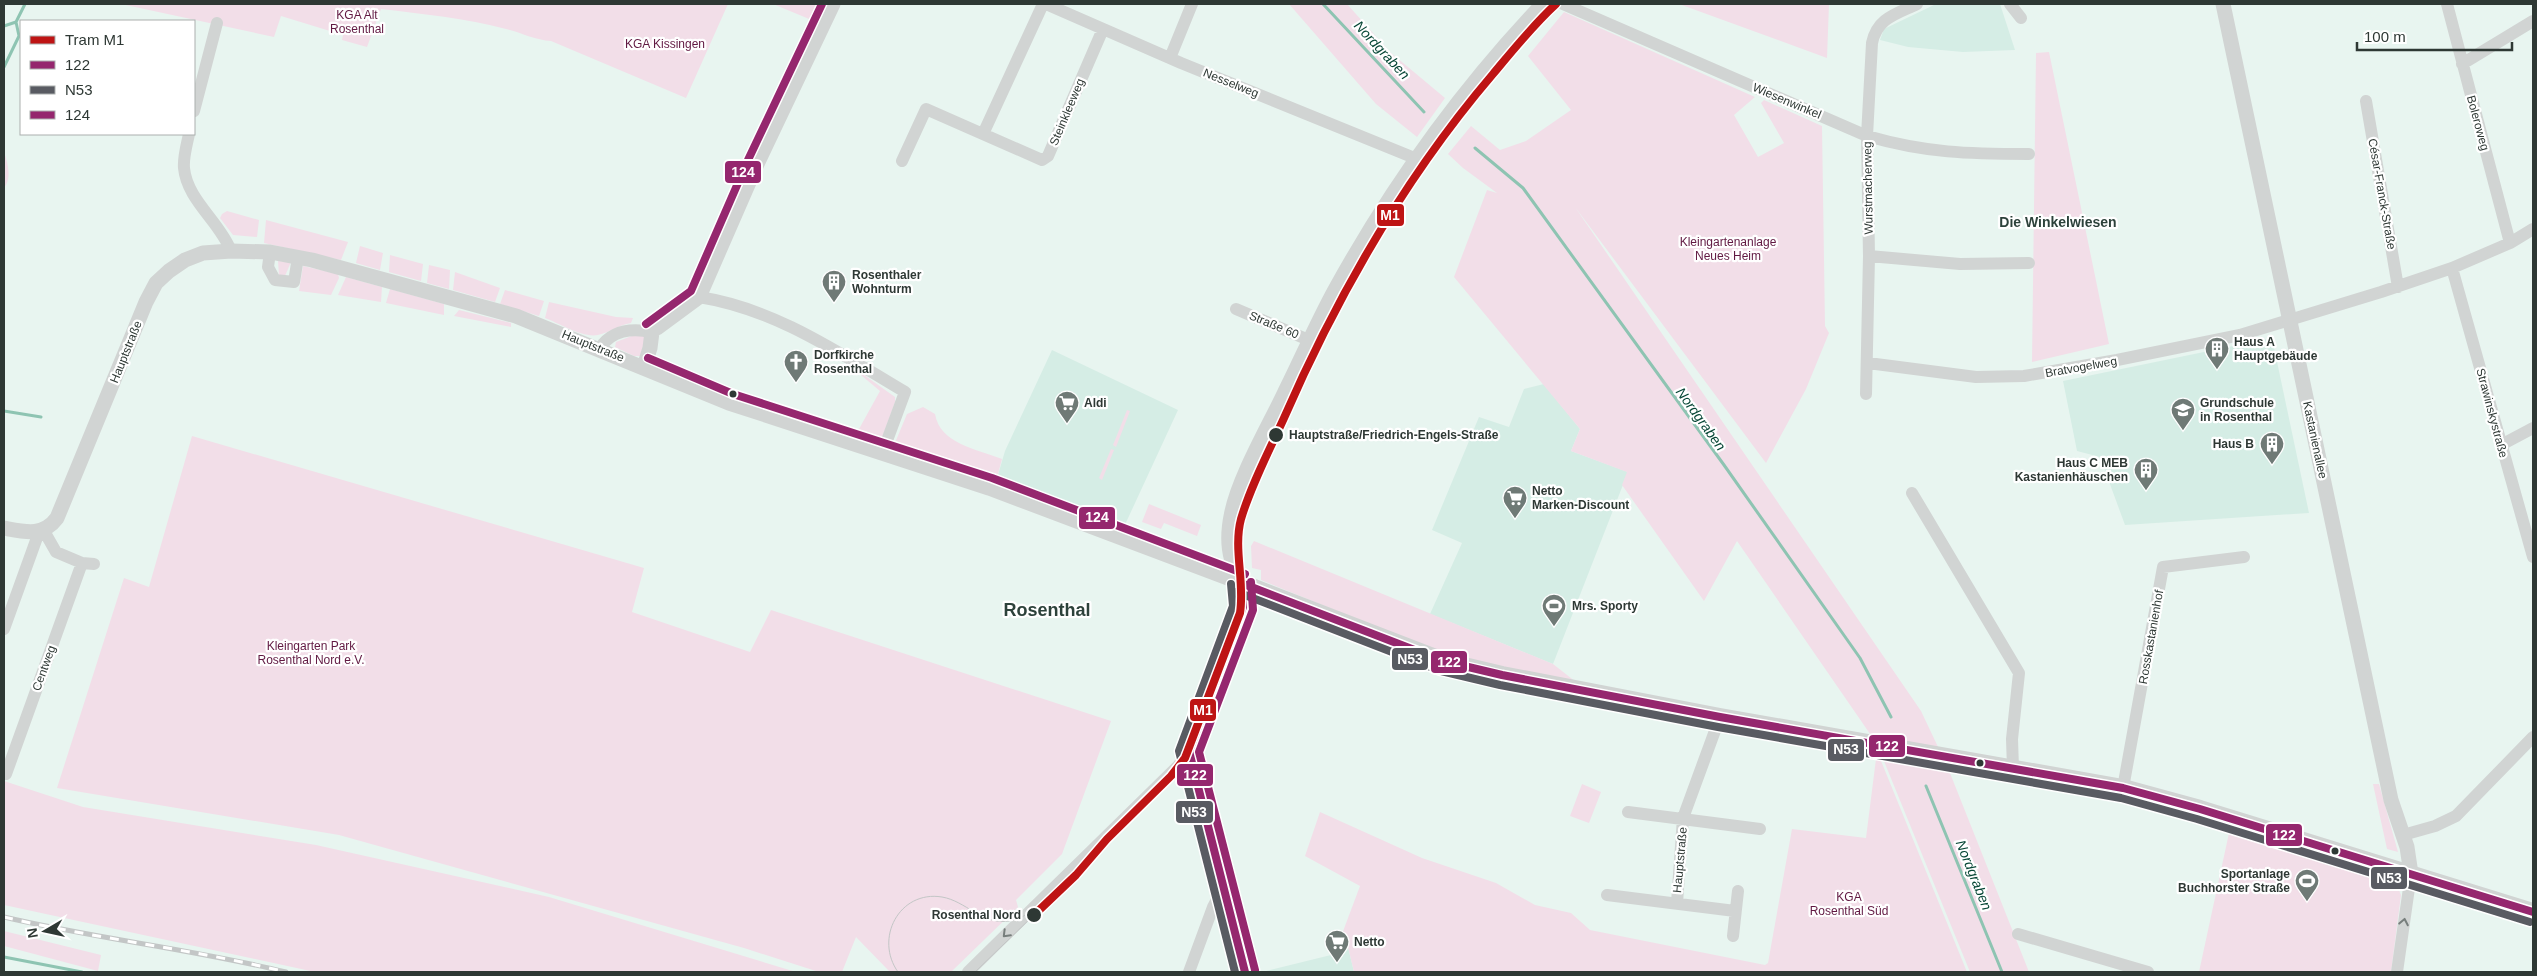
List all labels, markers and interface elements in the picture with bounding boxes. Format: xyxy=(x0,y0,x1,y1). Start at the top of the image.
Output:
park label: KGA Alt Rosenthal xyxy=(330,8,384,36)
water label: Nordgraben xyxy=(1351,18,1413,83)
legend xyxy=(20,20,195,135)
scale bar xyxy=(2357,20,2512,52)
text: 100 m xyxy=(2364,28,2406,45)
text: Tram M1 xyxy=(65,31,124,48)
park label: KGA Kissingen xyxy=(625,37,705,51)
text: 122 xyxy=(65,56,90,73)
street label: Nesselweg xyxy=(1201,66,1261,100)
street label: Steinkleeweg xyxy=(1047,76,1087,148)
street label: Wiesenwinkel xyxy=(1751,80,1823,122)
text: N53 xyxy=(65,81,93,98)
street label: Boleroweg xyxy=(2464,94,2492,152)
text: 124 xyxy=(65,106,90,123)
street label: César-Franck-Straße xyxy=(2365,137,2399,251)
street label: Wurstmacherweg xyxy=(1860,141,1876,235)
line badge: 124 xyxy=(724,160,762,184)
text: 124 xyxy=(731,164,755,180)
line badge: M1 xyxy=(1376,203,1405,227)
text: M1 xyxy=(1380,207,1400,223)
district label: Die Winkelwiesen xyxy=(1999,214,2117,230)
park label: Kleingartenanlage Neues Heim xyxy=(1680,235,1777,263)
place label: Rosenthaler Wohnturm xyxy=(852,268,922,296)
building icon: Rosenthaler Wohnturm xyxy=(821,269,847,303)
street label: Straße 60 xyxy=(1247,308,1301,342)
street label: Hauptstraße xyxy=(107,318,145,385)
street label: Hauptstraße xyxy=(560,327,627,365)
place label: Haus A Hauptgebäude xyxy=(2234,335,2318,363)
building icon: Haus A Hauptgebäude xyxy=(2204,336,2230,370)
place label: Dorfkirche Rosenthal xyxy=(814,348,874,376)
church icon: Dorfkirche Rosenthal xyxy=(783,349,809,383)
street label: Bratvogelweg xyxy=(2044,354,2118,380)
street label: Strawinskystraße xyxy=(2473,367,2511,460)
water label: Nordgraben xyxy=(1673,384,1729,454)
unlabelled marker xyxy=(728,389,738,399)
supermarket icon: Aldi xyxy=(1054,390,1080,424)
place label: Aldi xyxy=(1084,396,1107,410)
place label: Grundschule in Rosenthal xyxy=(2200,396,2274,424)
school or university icon: Grundschule in Rosenthal xyxy=(2170,397,2196,431)
street label: Kastanienallee xyxy=(2300,400,2330,480)
marker: Hauptstraße/Friedrich-Engels-Straße xyxy=(1267,426,1285,444)
place label: Hauptstraße/Friedrich-Engels-Straße xyxy=(1289,428,1499,442)
building icon: Haus B xyxy=(2259,431,2285,465)
place label: Haus B xyxy=(2213,437,2254,451)
place label: Haus C MEB Kastanienhäuschen xyxy=(2015,456,2128,484)
building icon: Haus C MEB Kastanienhäuschen xyxy=(2133,457,2159,491)
place label: Netto Marken-Discount xyxy=(1532,484,1629,512)
supermarket icon: Netto Marken-Discount xyxy=(1502,485,1528,519)
line badge: 124 xyxy=(1078,506,1116,530)
text: 124 xyxy=(1085,509,1109,525)
street label: Rosskastanienhof xyxy=(2136,588,2166,685)
sports icon: Mrs. Sporty xyxy=(1541,593,1567,627)
place label: Mrs. Sporty xyxy=(1572,599,1638,613)
district label: Rosenthal xyxy=(1003,600,1091,620)
park label: Kleingarten Park Rosenthal Nord e.V. xyxy=(258,639,364,667)
street label: Centweg xyxy=(29,643,59,693)
line badge: N53 xyxy=(1391,647,1429,671)
line badge: 122 xyxy=(1430,650,1468,674)
text: N53 xyxy=(1397,651,1423,667)
text: 122 xyxy=(1437,654,1461,670)
line badge: M1 xyxy=(1189,698,1217,722)
text: M1 xyxy=(1193,702,1213,718)
line badge: 122 xyxy=(1868,734,1906,758)
line badge: N53 xyxy=(1827,738,1865,762)
text: 122 xyxy=(1875,738,1899,754)
text: N53 xyxy=(1833,741,1859,757)
unlabelled marker xyxy=(1975,758,1985,768)
line badge: 122 xyxy=(1176,763,1214,787)
text: 122 xyxy=(1183,767,1207,783)
line badge: N53 xyxy=(1175,800,1214,824)
text: N53 xyxy=(1181,804,1207,820)
line badge: 122 xyxy=(2265,823,2303,847)
street label: Hauptstraße xyxy=(1670,826,1690,894)
text: 122 xyxy=(2272,827,2296,843)
water label: Nordgraben xyxy=(1953,838,1995,912)
unlabelled marker xyxy=(2330,846,2340,856)
line badge: N53 xyxy=(2370,866,2408,890)
place label: Sportanlage Buchhorster Straße xyxy=(2178,867,2290,895)
sports icon: Sportanlage Buchhorster Straße xyxy=(2294,868,2320,902)
text: N53 xyxy=(2376,870,2402,886)
park label: KGA Rosenthal Süd xyxy=(1810,890,1888,918)
north arrow xyxy=(20,906,70,956)
marker: Rosenthal Nord xyxy=(1025,906,1043,924)
place label: Rosenthal Nord xyxy=(932,908,1021,922)
one-way arrow xyxy=(2398,917,2409,926)
text: N xyxy=(23,927,41,939)
one-way arrow xyxy=(1003,929,1012,938)
supermarket icon: Netto xyxy=(1324,929,1350,963)
place label: Netto xyxy=(1354,935,1385,949)

